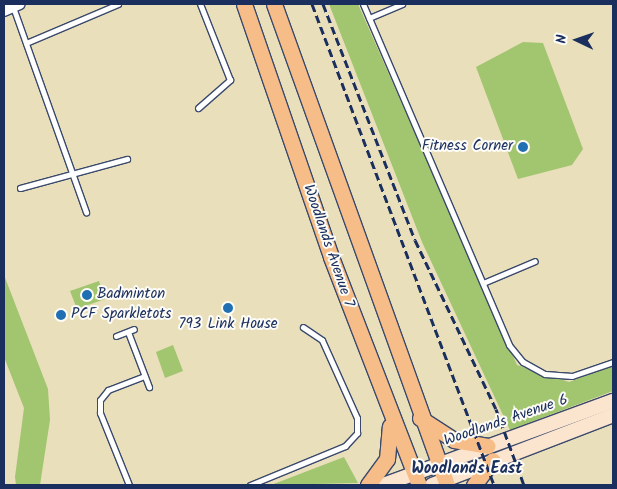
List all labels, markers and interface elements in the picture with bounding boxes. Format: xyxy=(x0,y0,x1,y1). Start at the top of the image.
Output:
north arrow xyxy=(552,15,602,65)
text: N xyxy=(551,34,573,44)
place label: Fitness Corner xyxy=(422,138,513,156)
marker: Fitness Corner xyxy=(517,141,529,153)
street label: Woodlands Avenue 7 xyxy=(299,182,357,310)
place label: Badminton xyxy=(97,286,165,304)
marker: Badminton xyxy=(81,289,93,301)
marker: 793 Link House xyxy=(222,302,234,314)
place label: PCF Sparkletots xyxy=(71,306,171,324)
marker: PCF Sparkletots xyxy=(55,309,67,321)
place label: 793 Link House xyxy=(179,316,277,334)
street label: Woodlands Avenue 6 xyxy=(442,391,570,451)
district label: Woodlands East xyxy=(412,459,522,479)

